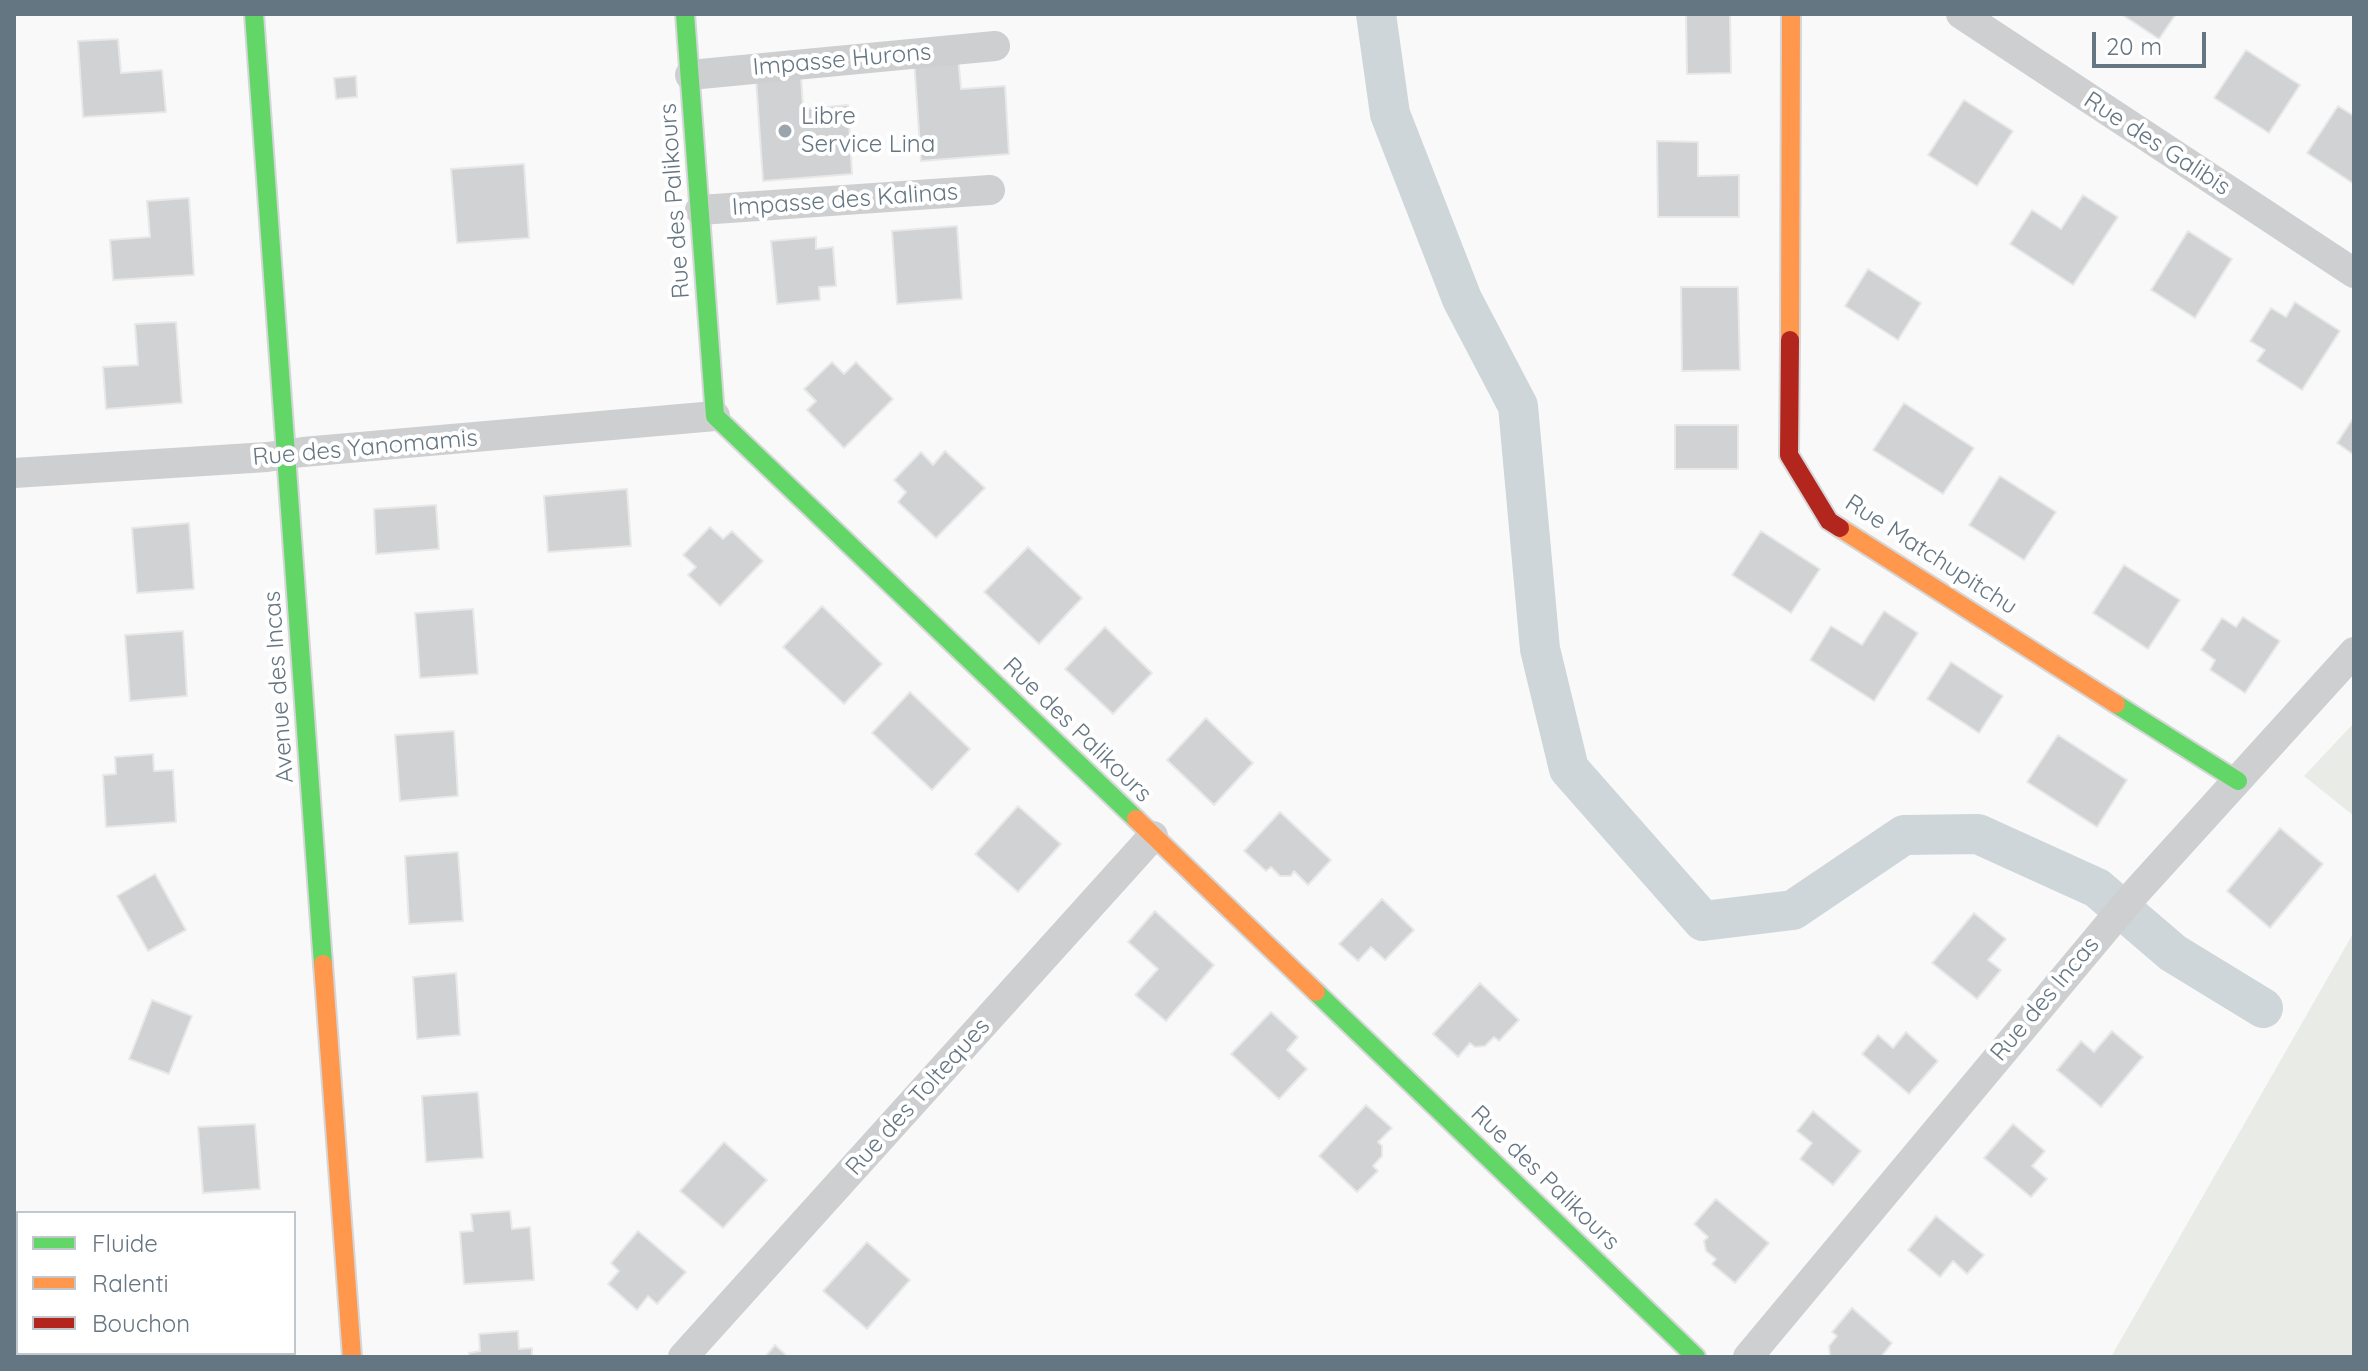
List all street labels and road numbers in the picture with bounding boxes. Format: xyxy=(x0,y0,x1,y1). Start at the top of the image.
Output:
street label: Impasse Hurons xyxy=(752,38,932,82)
street label: Rue des Galibis xyxy=(2078,86,2236,202)
street label: Rue des Palikours xyxy=(654,102,696,300)
street label: Impasse des Kalinas xyxy=(731,178,959,222)
street label: Rue des Yanomamis xyxy=(251,424,479,472)
street label: Rue Matchupitchu xyxy=(1840,489,2022,621)
street label: Avenue des Incas xyxy=(258,590,300,784)
street label: Rue des Palikours xyxy=(997,652,1157,808)
street label: Rue des Incas xyxy=(1985,931,2105,1067)
street label: Rue des Tolteques xyxy=(840,1012,996,1182)
street label: Rue des Palikours xyxy=(1465,1100,1625,1256)

